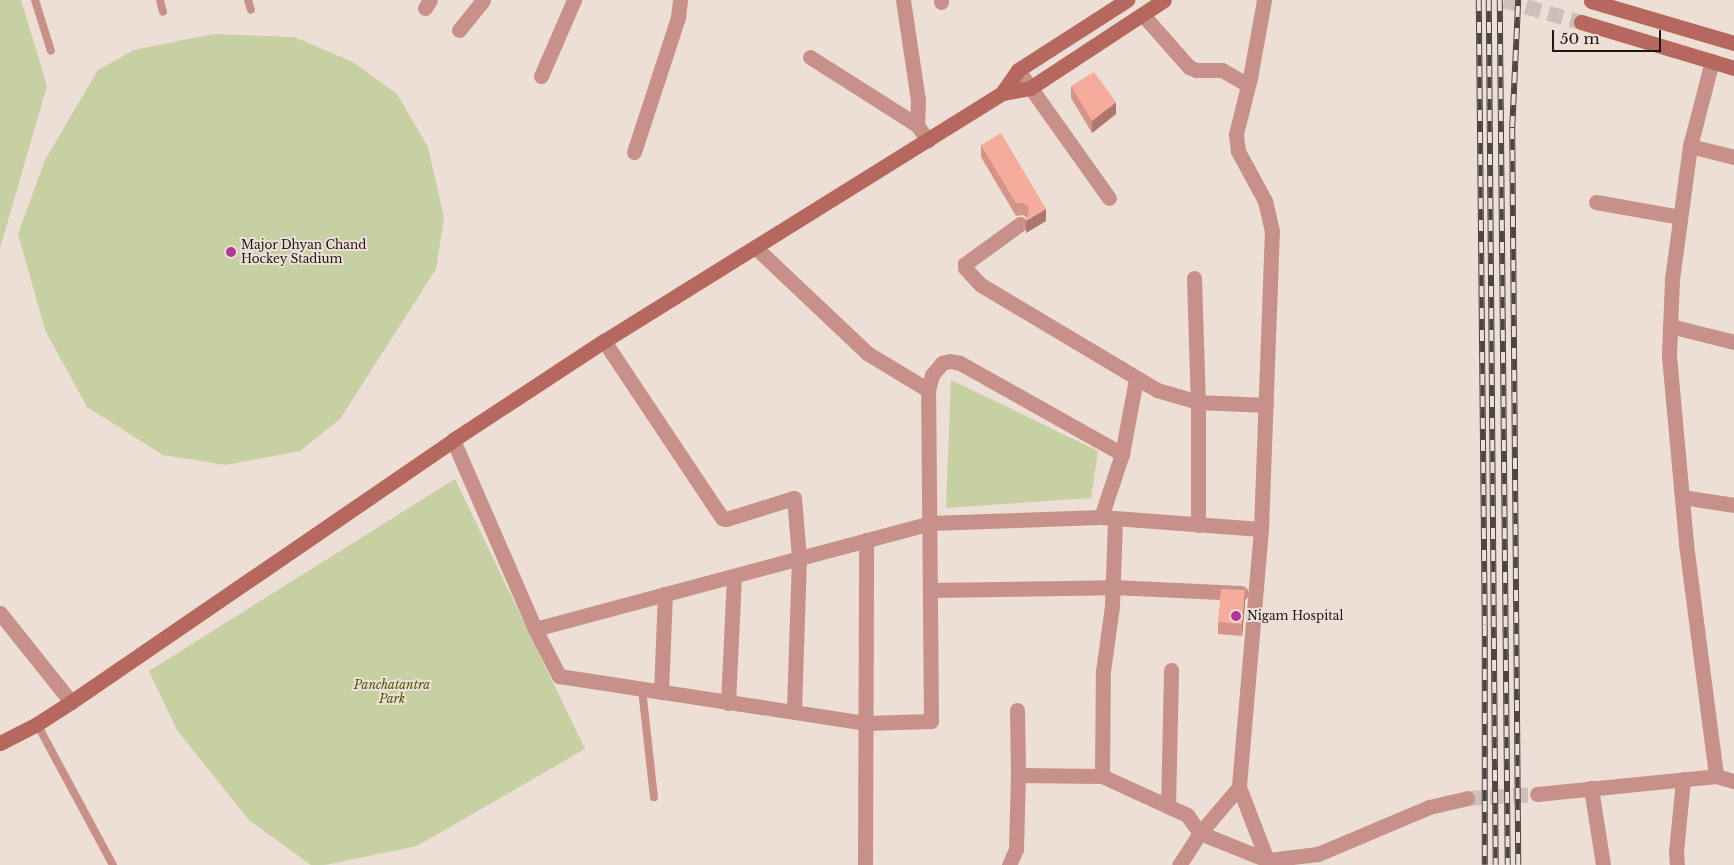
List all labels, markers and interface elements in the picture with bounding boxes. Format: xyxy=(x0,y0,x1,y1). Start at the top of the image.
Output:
scale bar xyxy=(1554,20,1663,52)
text: 50 m xyxy=(1560,29,1600,48)
place label: Major Dhyan Chand Hockey Stadium xyxy=(241,238,367,266)
marker: Major Dhyan Chand Hockey Stadium xyxy=(225,246,237,258)
marker: Nigam Hospital xyxy=(1229,609,1243,623)
place label: Nigam Hospital xyxy=(1247,609,1343,623)
park label: Panchatantra Park xyxy=(354,678,430,706)

